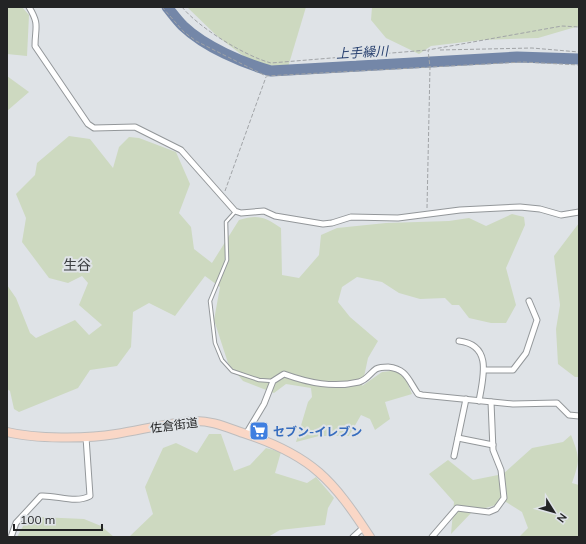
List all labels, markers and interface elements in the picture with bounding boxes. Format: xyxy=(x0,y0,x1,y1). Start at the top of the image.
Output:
water label: 上手繰川 xyxy=(336,43,390,61)
district label: 生谷 xyxy=(63,256,91,274)
street label: 佐倉街道 xyxy=(149,415,199,435)
supermarket icon: セブン-イレブン xyxy=(248,420,270,442)
place label: セブン-イレブン xyxy=(273,424,362,439)
north arrow xyxy=(534,492,574,532)
scale bar xyxy=(14,506,102,532)
text: N xyxy=(554,510,570,526)
text: 100 m xyxy=(20,512,55,527)

